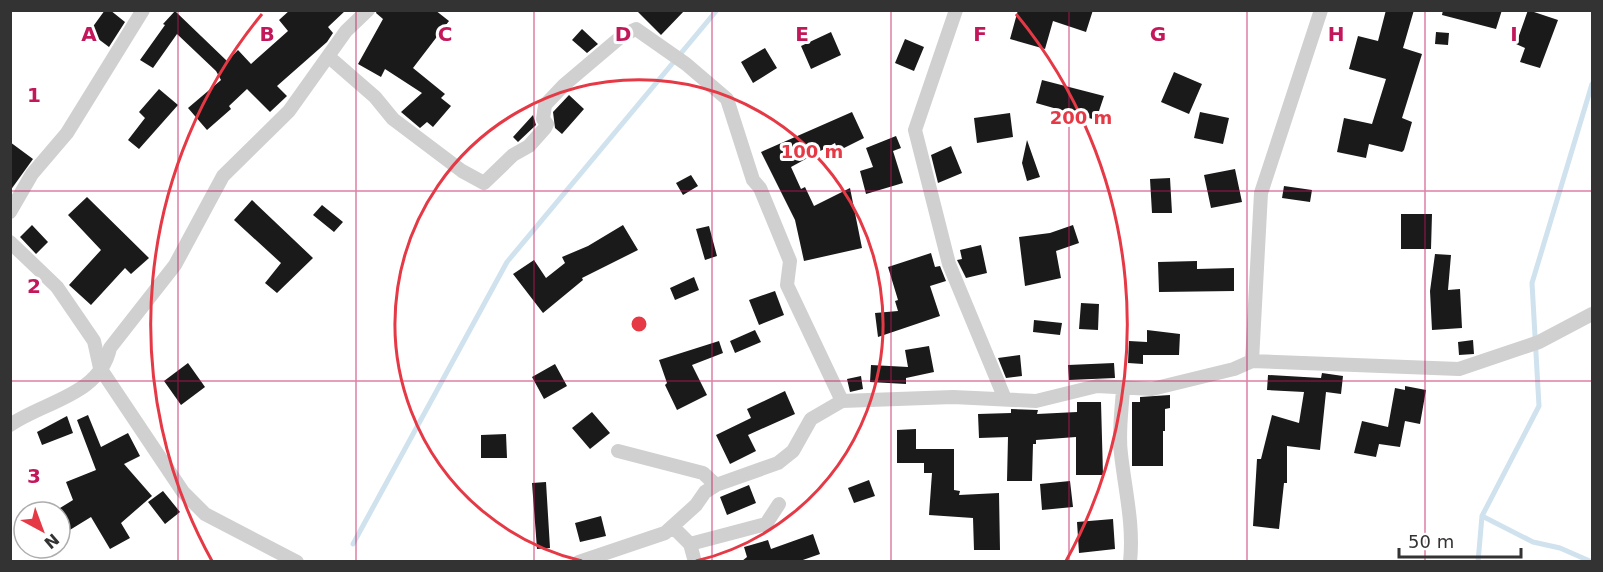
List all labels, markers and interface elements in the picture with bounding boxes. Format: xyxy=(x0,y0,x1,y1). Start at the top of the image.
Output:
text: A xyxy=(81,22,97,46)
text: B xyxy=(259,22,275,46)
text: C xyxy=(438,22,452,46)
text: D xyxy=(615,22,631,46)
text: E xyxy=(795,22,809,46)
text: F xyxy=(973,22,987,46)
text: G xyxy=(1150,22,1166,46)
text: H xyxy=(1328,22,1344,46)
text: I xyxy=(1510,22,1518,46)
text: 1 xyxy=(27,83,41,107)
text: 200 m xyxy=(1050,107,1112,128)
text: 100 m xyxy=(781,141,843,162)
text: 2 xyxy=(27,274,41,298)
centre of rings xyxy=(629,314,649,334)
text: 3 xyxy=(27,464,41,488)
north arrow xyxy=(12,500,72,560)
scale bar xyxy=(1399,521,1520,559)
text: N xyxy=(40,529,63,553)
text: 50 m xyxy=(1408,531,1454,552)

